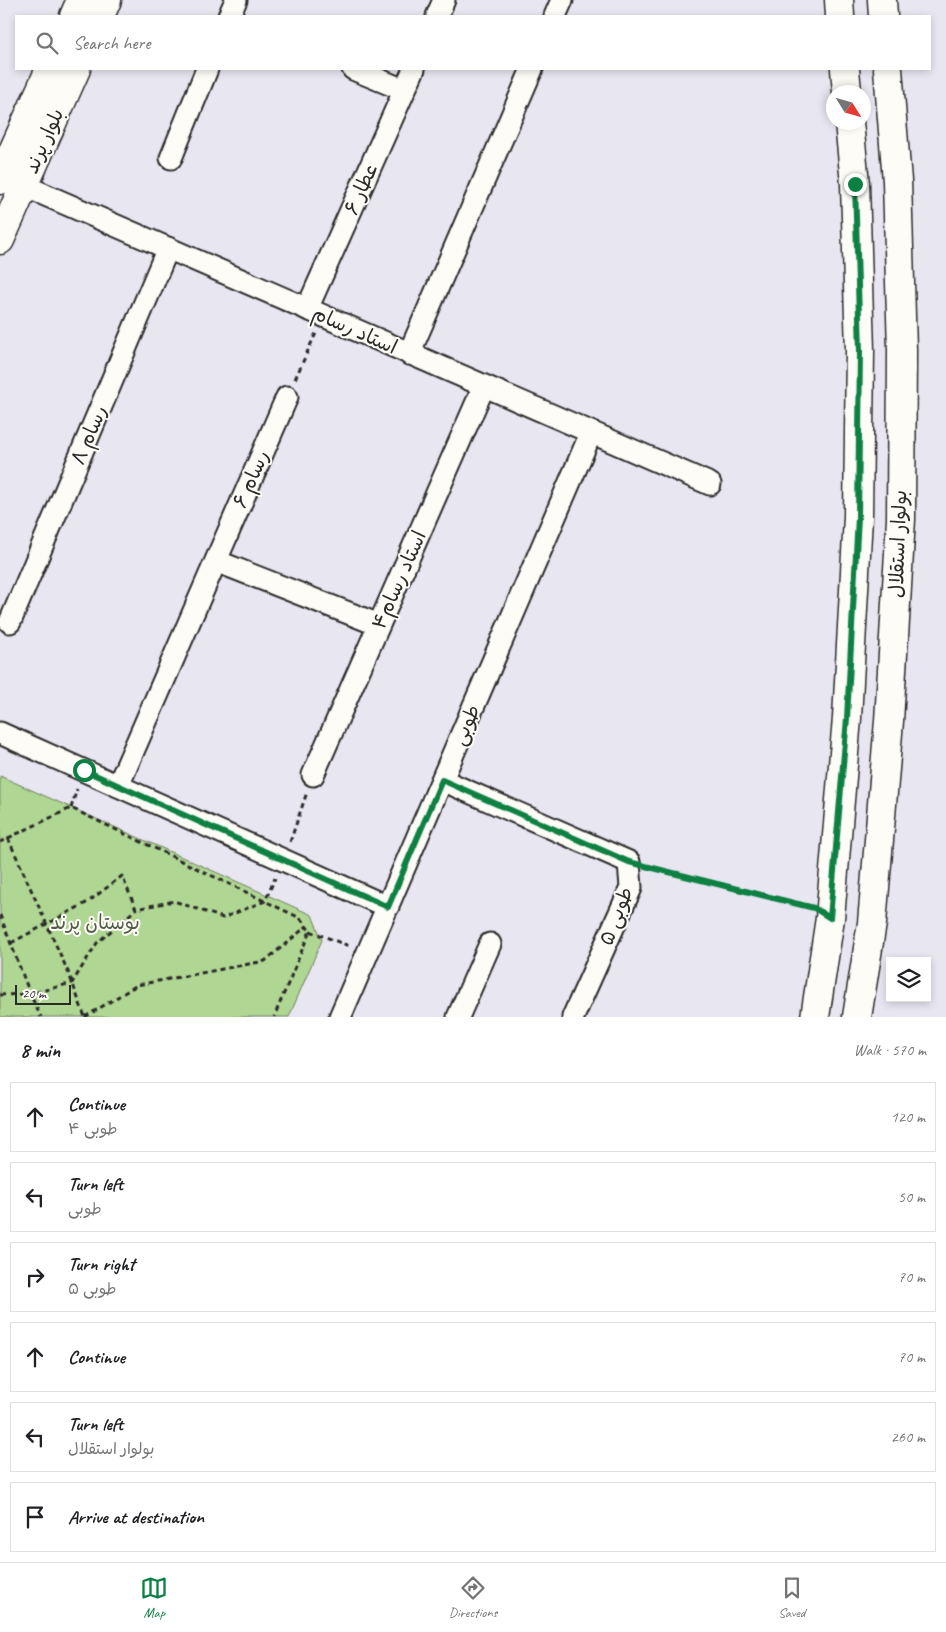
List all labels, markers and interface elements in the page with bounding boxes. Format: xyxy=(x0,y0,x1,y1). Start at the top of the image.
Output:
search box xyxy=(15,15,931,70)
icon: search xyxy=(33,29,61,57)
text: Search here xyxy=(73,31,150,55)
north arrow xyxy=(826,85,871,130)
street label: بلوار پرند xyxy=(19,105,69,177)
street label: عطار ۶ xyxy=(339,159,383,219)
route end xyxy=(844,173,867,196)
street label: استاد رسام xyxy=(308,300,401,362)
street label: رسام ۸ xyxy=(65,401,115,469)
street label: رسام ۶ xyxy=(227,446,277,513)
street label: بولوار استقلال xyxy=(884,490,913,598)
street label: استاد رسام۴ xyxy=(366,527,434,634)
street label: طوبی xyxy=(446,701,486,749)
route start xyxy=(73,759,96,782)
street label: طوبی ۵ xyxy=(593,883,639,949)
park label: بوستان پرند xyxy=(50,910,140,935)
map controls xyxy=(886,957,931,1002)
button: layers xyxy=(886,957,931,1002)
scale bar xyxy=(15,982,71,1005)
text: 20 m xyxy=(22,985,46,1002)
text: 8 min xyxy=(20,1037,60,1063)
text: Walk · 570 m xyxy=(854,1040,926,1060)
text: Continue xyxy=(68,1092,125,1116)
icon: ahead xyxy=(21,1103,49,1131)
text: 120 m xyxy=(891,1107,925,1127)
text: طوبی ۴ xyxy=(68,1119,118,1139)
text: Turn left xyxy=(68,1172,123,1196)
icon: left xyxy=(21,1183,49,1211)
text: 50 m xyxy=(898,1187,925,1207)
text: طوبی xyxy=(68,1199,102,1219)
text: Turn right xyxy=(68,1252,135,1276)
icon: right xyxy=(21,1263,49,1291)
text: 70 m xyxy=(898,1267,925,1287)
text: طوبی ۵ xyxy=(68,1279,117,1299)
icon: ahead xyxy=(21,1343,49,1371)
text: Continue xyxy=(68,1345,125,1369)
text: 70 m xyxy=(898,1347,925,1367)
text: Turn left xyxy=(68,1412,123,1436)
icon: left xyxy=(21,1423,49,1451)
text: 260 m xyxy=(891,1427,925,1447)
text: بولوار استقلال xyxy=(68,1439,154,1459)
icon: arrive xyxy=(21,1503,49,1531)
text: Arrive at destination xyxy=(68,1505,204,1529)
tab: Map xyxy=(140,1574,168,1621)
tab: Directions xyxy=(449,1574,497,1621)
tab: Saved xyxy=(778,1574,806,1621)

